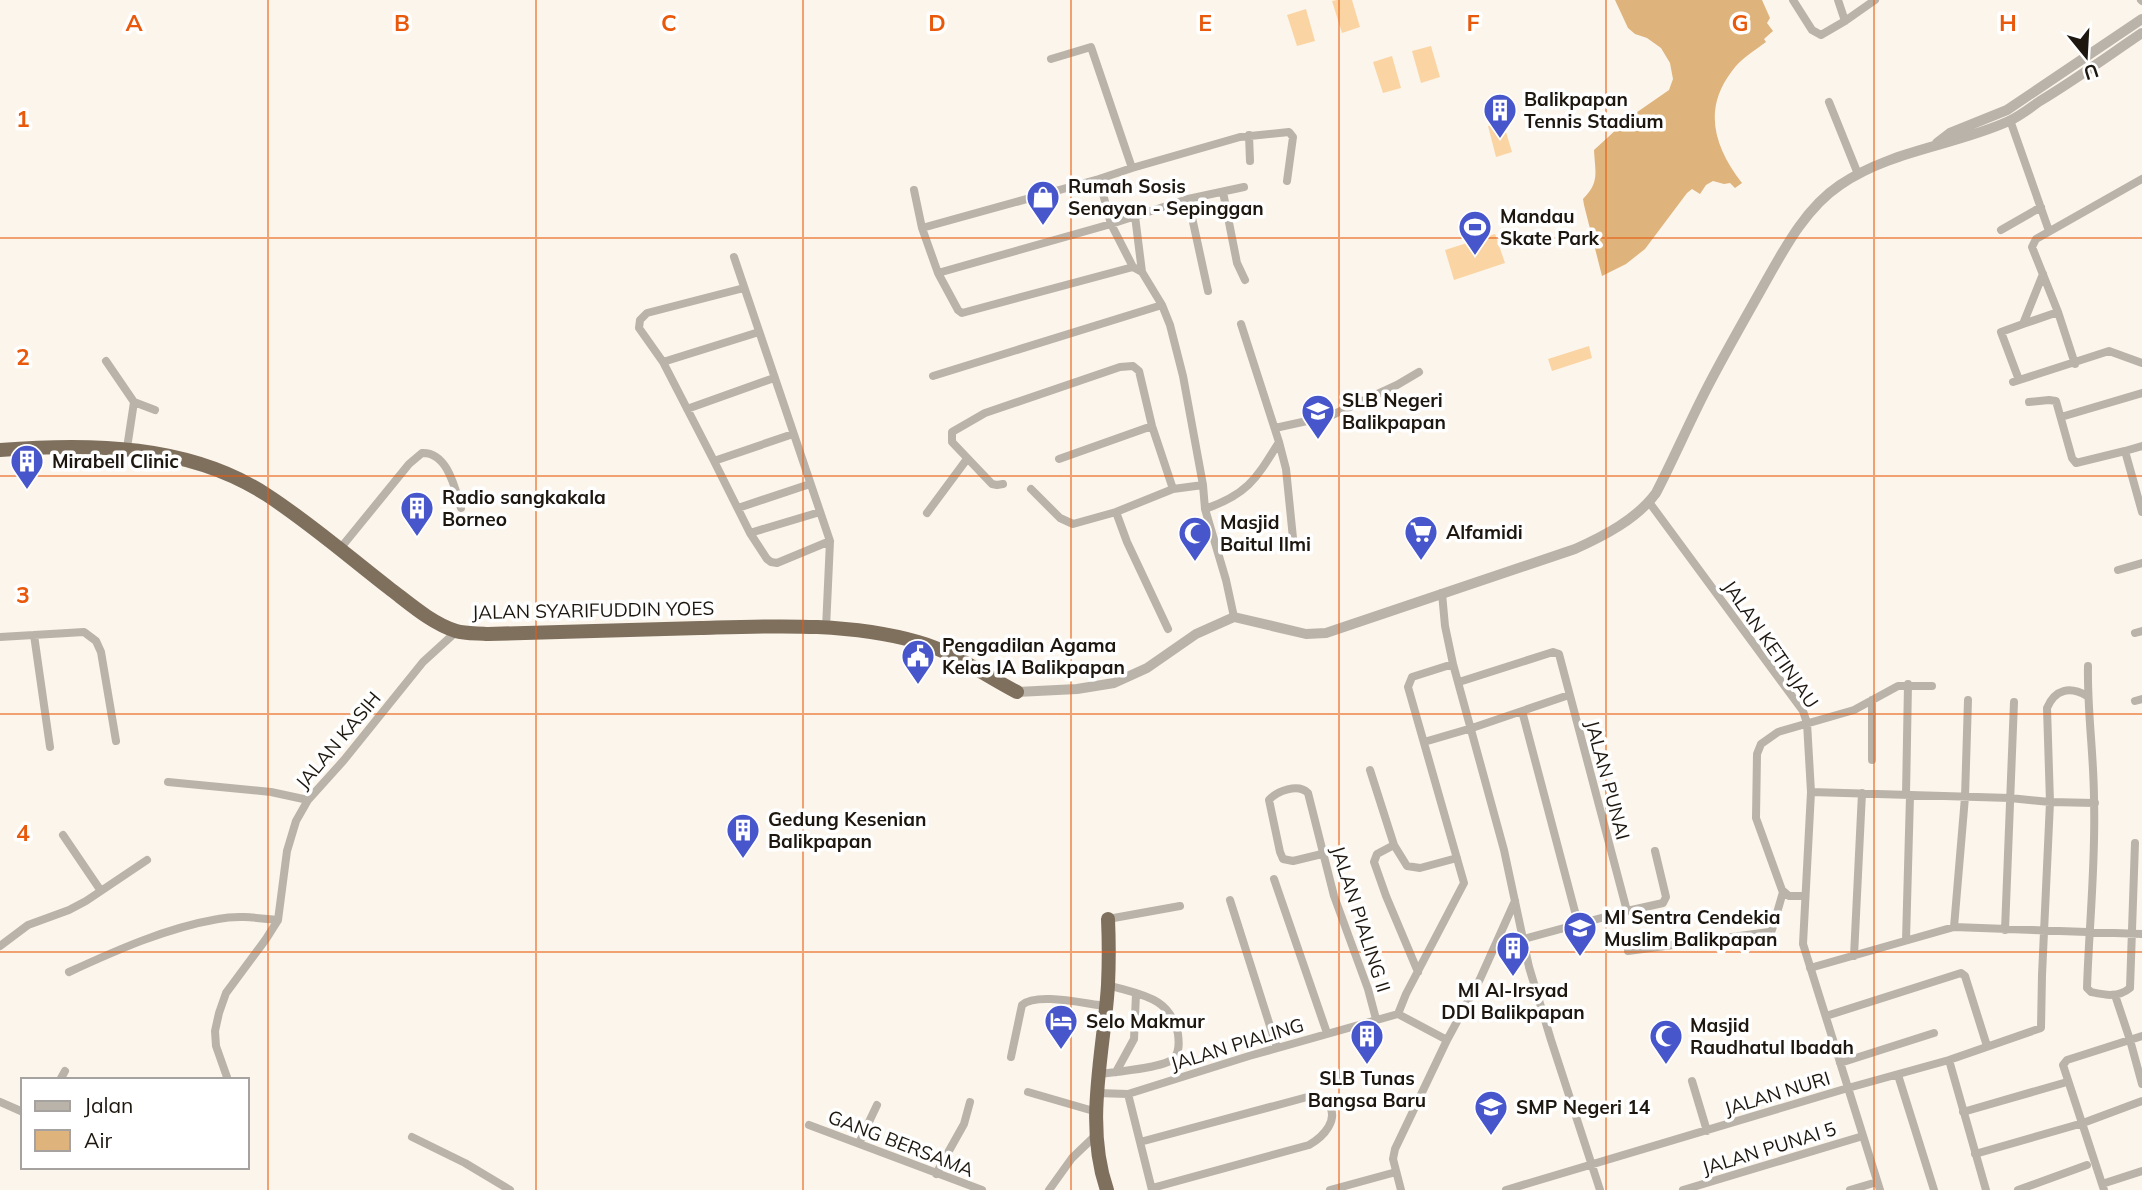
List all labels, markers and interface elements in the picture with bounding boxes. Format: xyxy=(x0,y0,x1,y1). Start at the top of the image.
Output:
text: A xyxy=(125,8,143,37)
text: B xyxy=(394,8,410,37)
text: C xyxy=(661,8,677,37)
text: D xyxy=(928,8,946,37)
text: E xyxy=(1198,8,1212,37)
text: F xyxy=(1466,8,1480,37)
text: G xyxy=(1731,8,1749,37)
text: H xyxy=(1999,8,2017,37)
north arrow xyxy=(2051,21,2121,91)
text: U xyxy=(2081,59,2102,86)
place label: Balikpapan Tennis Stadium xyxy=(1524,87,1664,133)
building icon: Balikpapan Tennis Stadium xyxy=(1481,91,1519,140)
text: 1 xyxy=(16,104,30,133)
place label: Rumah Sosis Senayan - Sepinggan xyxy=(1068,174,1264,220)
shop icon: Rumah Sosis Senayan - Sepinggan xyxy=(1024,178,1062,227)
place label: Mandau Skate Park xyxy=(1500,204,1600,250)
sports icon: Mandau Skate Park xyxy=(1456,208,1494,257)
text: 2 xyxy=(16,342,30,371)
place label: SLB Negeri Balikpapan xyxy=(1342,388,1446,434)
school or university icon: SLB Negeri Balikpapan xyxy=(1299,392,1337,441)
building icon: Mirabell Clinic xyxy=(8,442,46,491)
place label: Mirabell Clinic xyxy=(52,449,179,473)
place label: Radio sangkakala Borneo xyxy=(442,485,606,531)
building icon: Radio sangkakala Borneo xyxy=(398,489,436,538)
place label: Masjid Baitul Ilmi xyxy=(1220,510,1311,556)
supermarket icon: Alfamidi xyxy=(1402,513,1440,562)
mosque icon: Masjid Baitul Ilmi xyxy=(1176,514,1214,563)
place label: Alfamidi xyxy=(1446,520,1523,544)
street label: JALAN KETINJAU xyxy=(1718,575,1824,713)
text: 3 xyxy=(16,580,30,609)
street label: JALAN SYARIFUDDIN YOES xyxy=(472,596,714,624)
place label: Pengadilan Agama Kelas IA Balikpapan xyxy=(942,633,1125,679)
public building icon: Pengadilan Agama Kelas IA Balikpapan xyxy=(899,637,937,686)
street label: JALAN KASIH xyxy=(290,686,386,794)
street label: JALAN PUNAI xyxy=(1581,718,1635,842)
place label: Gedung Kesenian Balikpapan xyxy=(768,807,926,853)
building icon: Gedung Kesenian Balikpapan xyxy=(724,811,762,860)
text: 4 xyxy=(16,818,30,847)
street label: JALAN PIALING II xyxy=(1326,843,1396,995)
place label: MI Sentra Cendekia Muslim Balikpapan xyxy=(1604,905,1780,951)
school or university icon: MI Sentra Cendekia Muslim Balikpapan xyxy=(1561,909,1599,958)
building icon: MI Al-Irsyad DDI Balikpapan xyxy=(1494,929,1532,978)
place label: MI Al-Irsyad DDI Balikpapan xyxy=(1441,978,1585,1024)
hotel icon: Selo Makmur xyxy=(1042,1002,1080,1051)
place label: Selo Makmur xyxy=(1086,1009,1205,1033)
street label: JALAN PIALING xyxy=(1168,1012,1306,1076)
place label: Masjid Raudhatul Ibadah xyxy=(1690,1013,1854,1059)
building icon: SLB Tunas Bangsa Baru xyxy=(1348,1017,1386,1066)
mosque icon: Masjid Raudhatul Ibadah xyxy=(1647,1017,1685,1066)
place label: SLB Tunas Bangsa Baru xyxy=(1308,1066,1426,1112)
street label: JALAN NURI xyxy=(1721,1066,1833,1120)
legend xyxy=(21,1078,248,1169)
school or university icon: SMP Negeri 14 xyxy=(1472,1088,1510,1137)
text: Jalan xyxy=(84,1092,133,1118)
place label: SMP Negeri 14 xyxy=(1516,1095,1651,1119)
street label: GANG BERSAMA xyxy=(825,1104,977,1182)
street label: JALAN PUNAI 5 xyxy=(1699,1116,1839,1180)
text: Air xyxy=(84,1127,112,1153)

